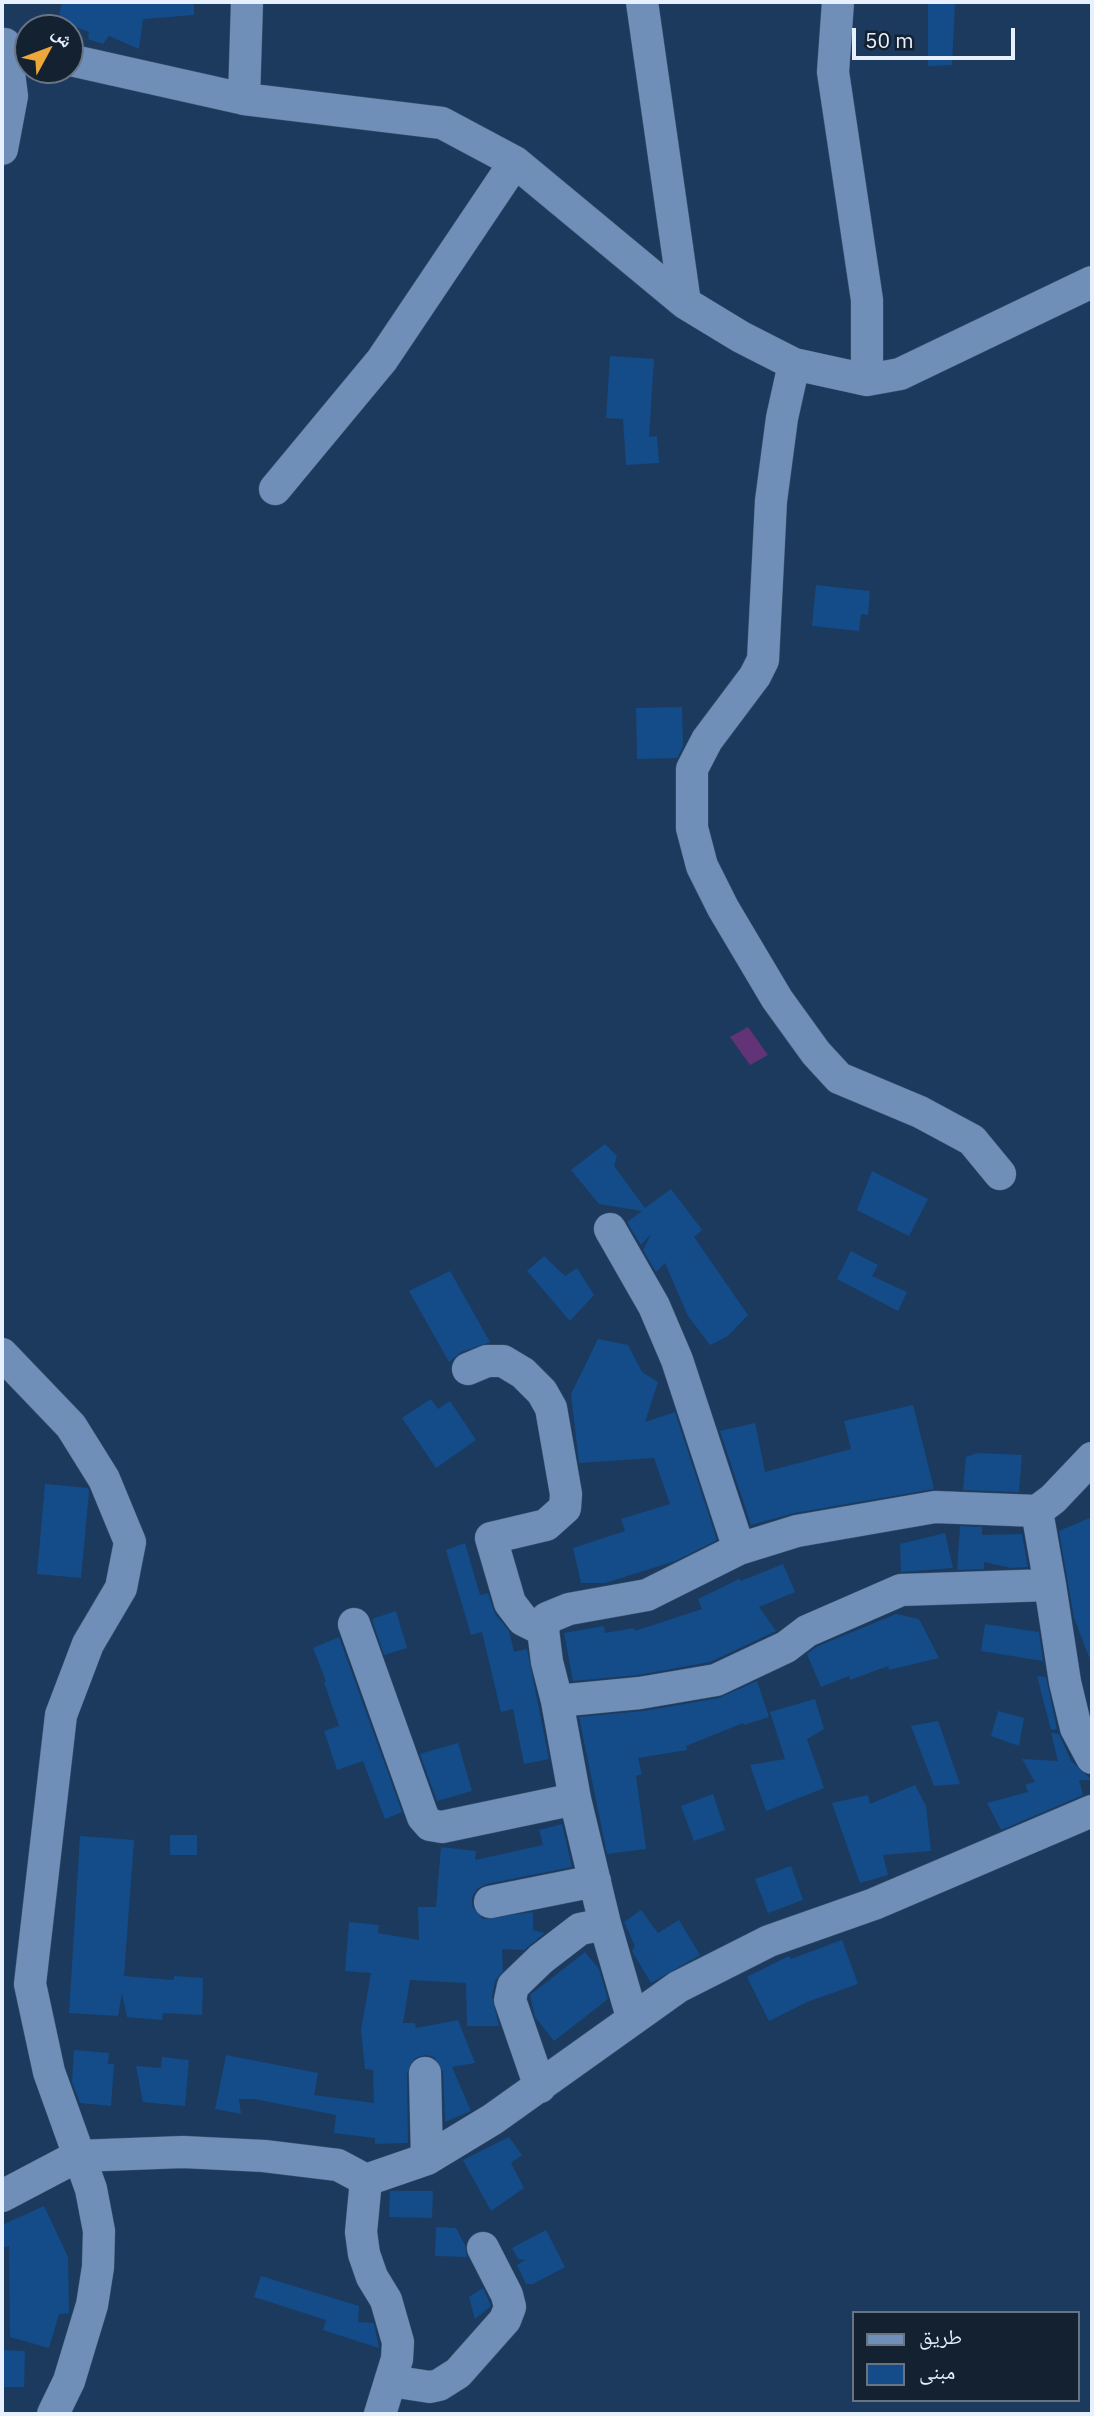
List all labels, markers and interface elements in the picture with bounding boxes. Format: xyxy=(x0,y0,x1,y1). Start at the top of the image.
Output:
north arrow xyxy=(14,14,84,84)
scale bar xyxy=(856,14,1019,58)
text: ش xyxy=(48,21,79,52)
text: 50 m xyxy=(865,26,914,54)
legend xyxy=(852,2311,1080,2402)
text: طريق xyxy=(919,2322,962,2350)
text: مبنى xyxy=(919,2357,955,2385)

